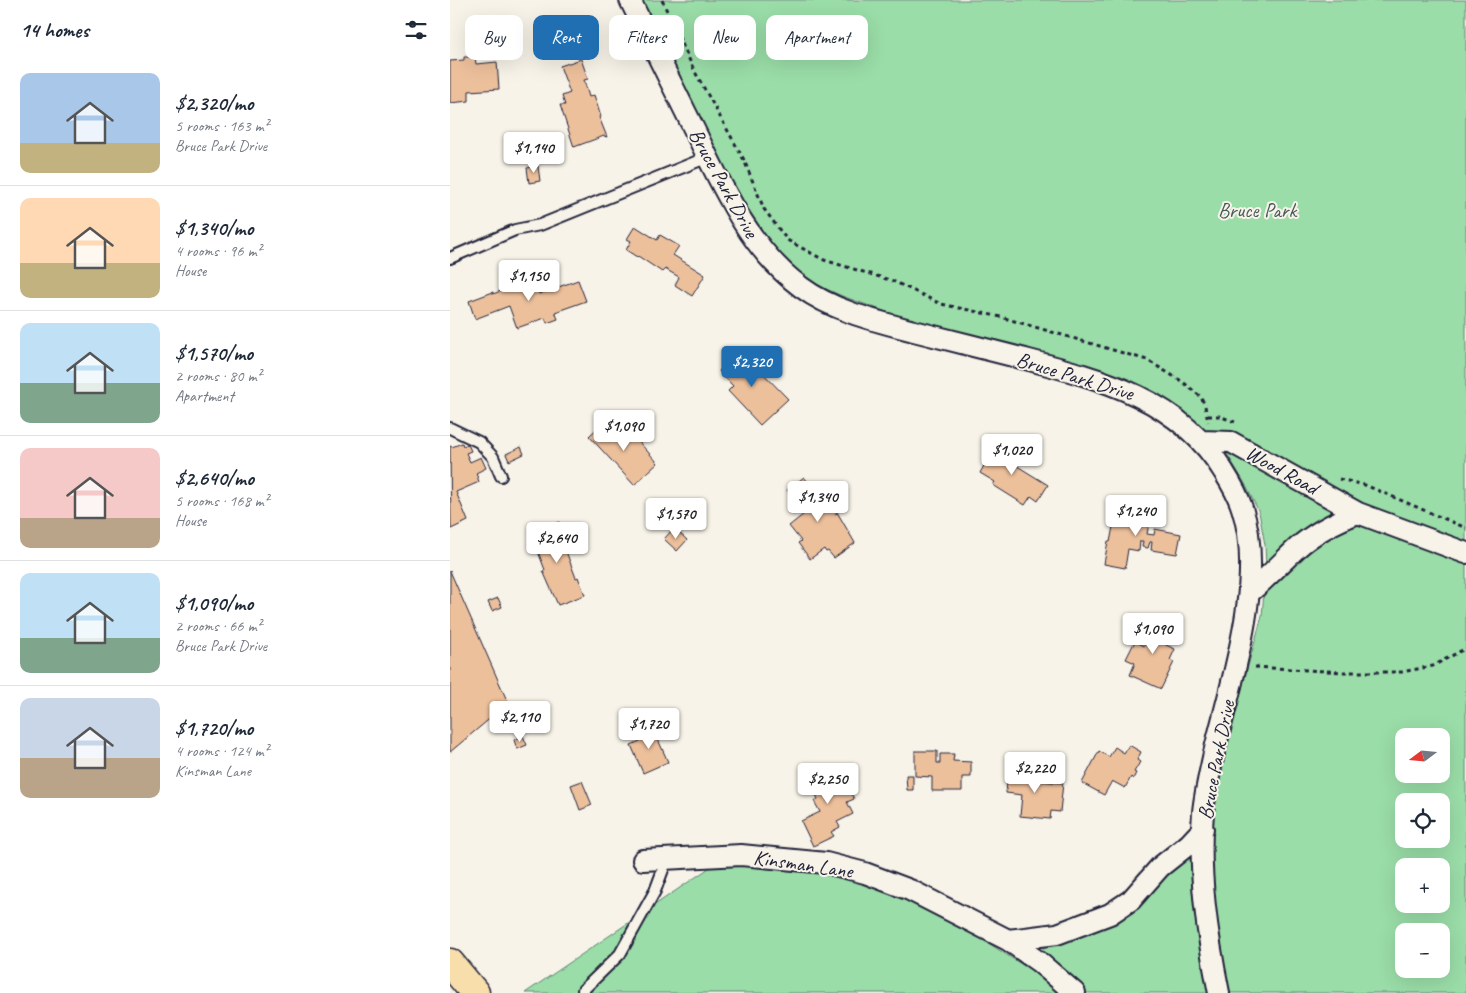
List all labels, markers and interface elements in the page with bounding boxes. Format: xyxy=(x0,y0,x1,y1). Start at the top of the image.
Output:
chip: Buy xyxy=(465,15,523,60)
chip: Rent xyxy=(533,15,599,60)
chip: Filters xyxy=(609,15,684,60)
chip: New xyxy=(694,15,756,60)
chip: Apartment xyxy=(766,15,868,60)
icon: filters xyxy=(402,16,430,44)
text: 14 homes xyxy=(20,17,89,43)
text: $2,320/mo xyxy=(175,90,253,116)
icon: home xyxy=(60,93,120,153)
text: 5 rooms · 163 m² xyxy=(175,116,269,136)
street label: Bruce Park Drive xyxy=(683,124,765,243)
pin: $1,140 xyxy=(493,132,575,174)
text: Bruce Park Drive xyxy=(175,136,267,156)
text: $1,140 xyxy=(514,138,554,158)
park label: Bruce Park xyxy=(1218,197,1298,223)
text: $1,340/mo xyxy=(175,215,253,241)
icon: home xyxy=(60,218,120,278)
text: 4 rooms · 96 m² xyxy=(175,241,261,261)
pin: $1,150 xyxy=(488,260,570,302)
text: House xyxy=(175,261,206,281)
text: $1,150 xyxy=(510,266,548,286)
text: $1,570/mo xyxy=(175,340,253,366)
icon: home xyxy=(60,343,120,403)
pin: $2,320 xyxy=(711,346,793,388)
street label: Bruce Park Drive xyxy=(1013,346,1138,406)
text: $2,320 xyxy=(732,352,772,372)
text: 2 rooms · 80 m² xyxy=(175,366,261,386)
text: Apartment xyxy=(175,386,234,406)
pin: $1,090 xyxy=(583,410,665,452)
text: $1,090 xyxy=(605,416,643,436)
pin: $1,020 xyxy=(971,434,1053,476)
text: $1,020 xyxy=(992,440,1032,460)
street label: Wood Road xyxy=(1241,440,1326,502)
text: $2,640/mo xyxy=(175,465,254,491)
icon: home xyxy=(60,468,120,528)
pin: $1,340 xyxy=(777,480,859,523)
text: $1,340 xyxy=(798,487,838,507)
text: 5 rooms · 168 m² xyxy=(175,491,269,511)
pin: $1,240 xyxy=(1095,494,1177,537)
pin: $1,570 xyxy=(635,498,717,540)
text: $1,240 xyxy=(1116,501,1156,521)
text: $1,570 xyxy=(657,504,695,524)
text: House xyxy=(175,511,206,531)
pin: $2,640 xyxy=(516,522,598,564)
text: $2,640 xyxy=(537,528,577,548)
text: $1,090/mo xyxy=(175,590,253,616)
icon: home xyxy=(60,593,120,653)
pin: $1,090 xyxy=(1112,612,1194,655)
text: 2 rooms · 66 m² xyxy=(175,616,261,636)
text: $1,090 xyxy=(1134,619,1172,639)
text: Bruce Park Drive xyxy=(175,636,267,656)
street label: Bruce Park Drive xyxy=(1192,697,1241,822)
pin: $2,110 xyxy=(479,700,561,743)
text: $2,110 xyxy=(500,707,540,727)
pin: $1,720 xyxy=(608,708,690,750)
text: $1,720 xyxy=(629,714,669,734)
text: $1,720/mo xyxy=(175,715,253,741)
icon: home xyxy=(60,718,120,778)
north arrow xyxy=(1395,728,1450,782)
map controls xyxy=(1395,728,1450,978)
text: 4 rooms · 124 m² xyxy=(175,741,269,761)
pin: $2,220 xyxy=(994,752,1076,794)
text: $2,220 xyxy=(1015,758,1055,778)
text: Kinsman Lane xyxy=(175,761,251,781)
pin: $2,250 xyxy=(787,762,869,805)
text: $2,250 xyxy=(809,769,847,789)
button: locate xyxy=(1395,793,1450,848)
street label: Kinsman Lane xyxy=(752,844,856,884)
button: + xyxy=(1395,858,1450,913)
button: − xyxy=(1395,923,1450,978)

